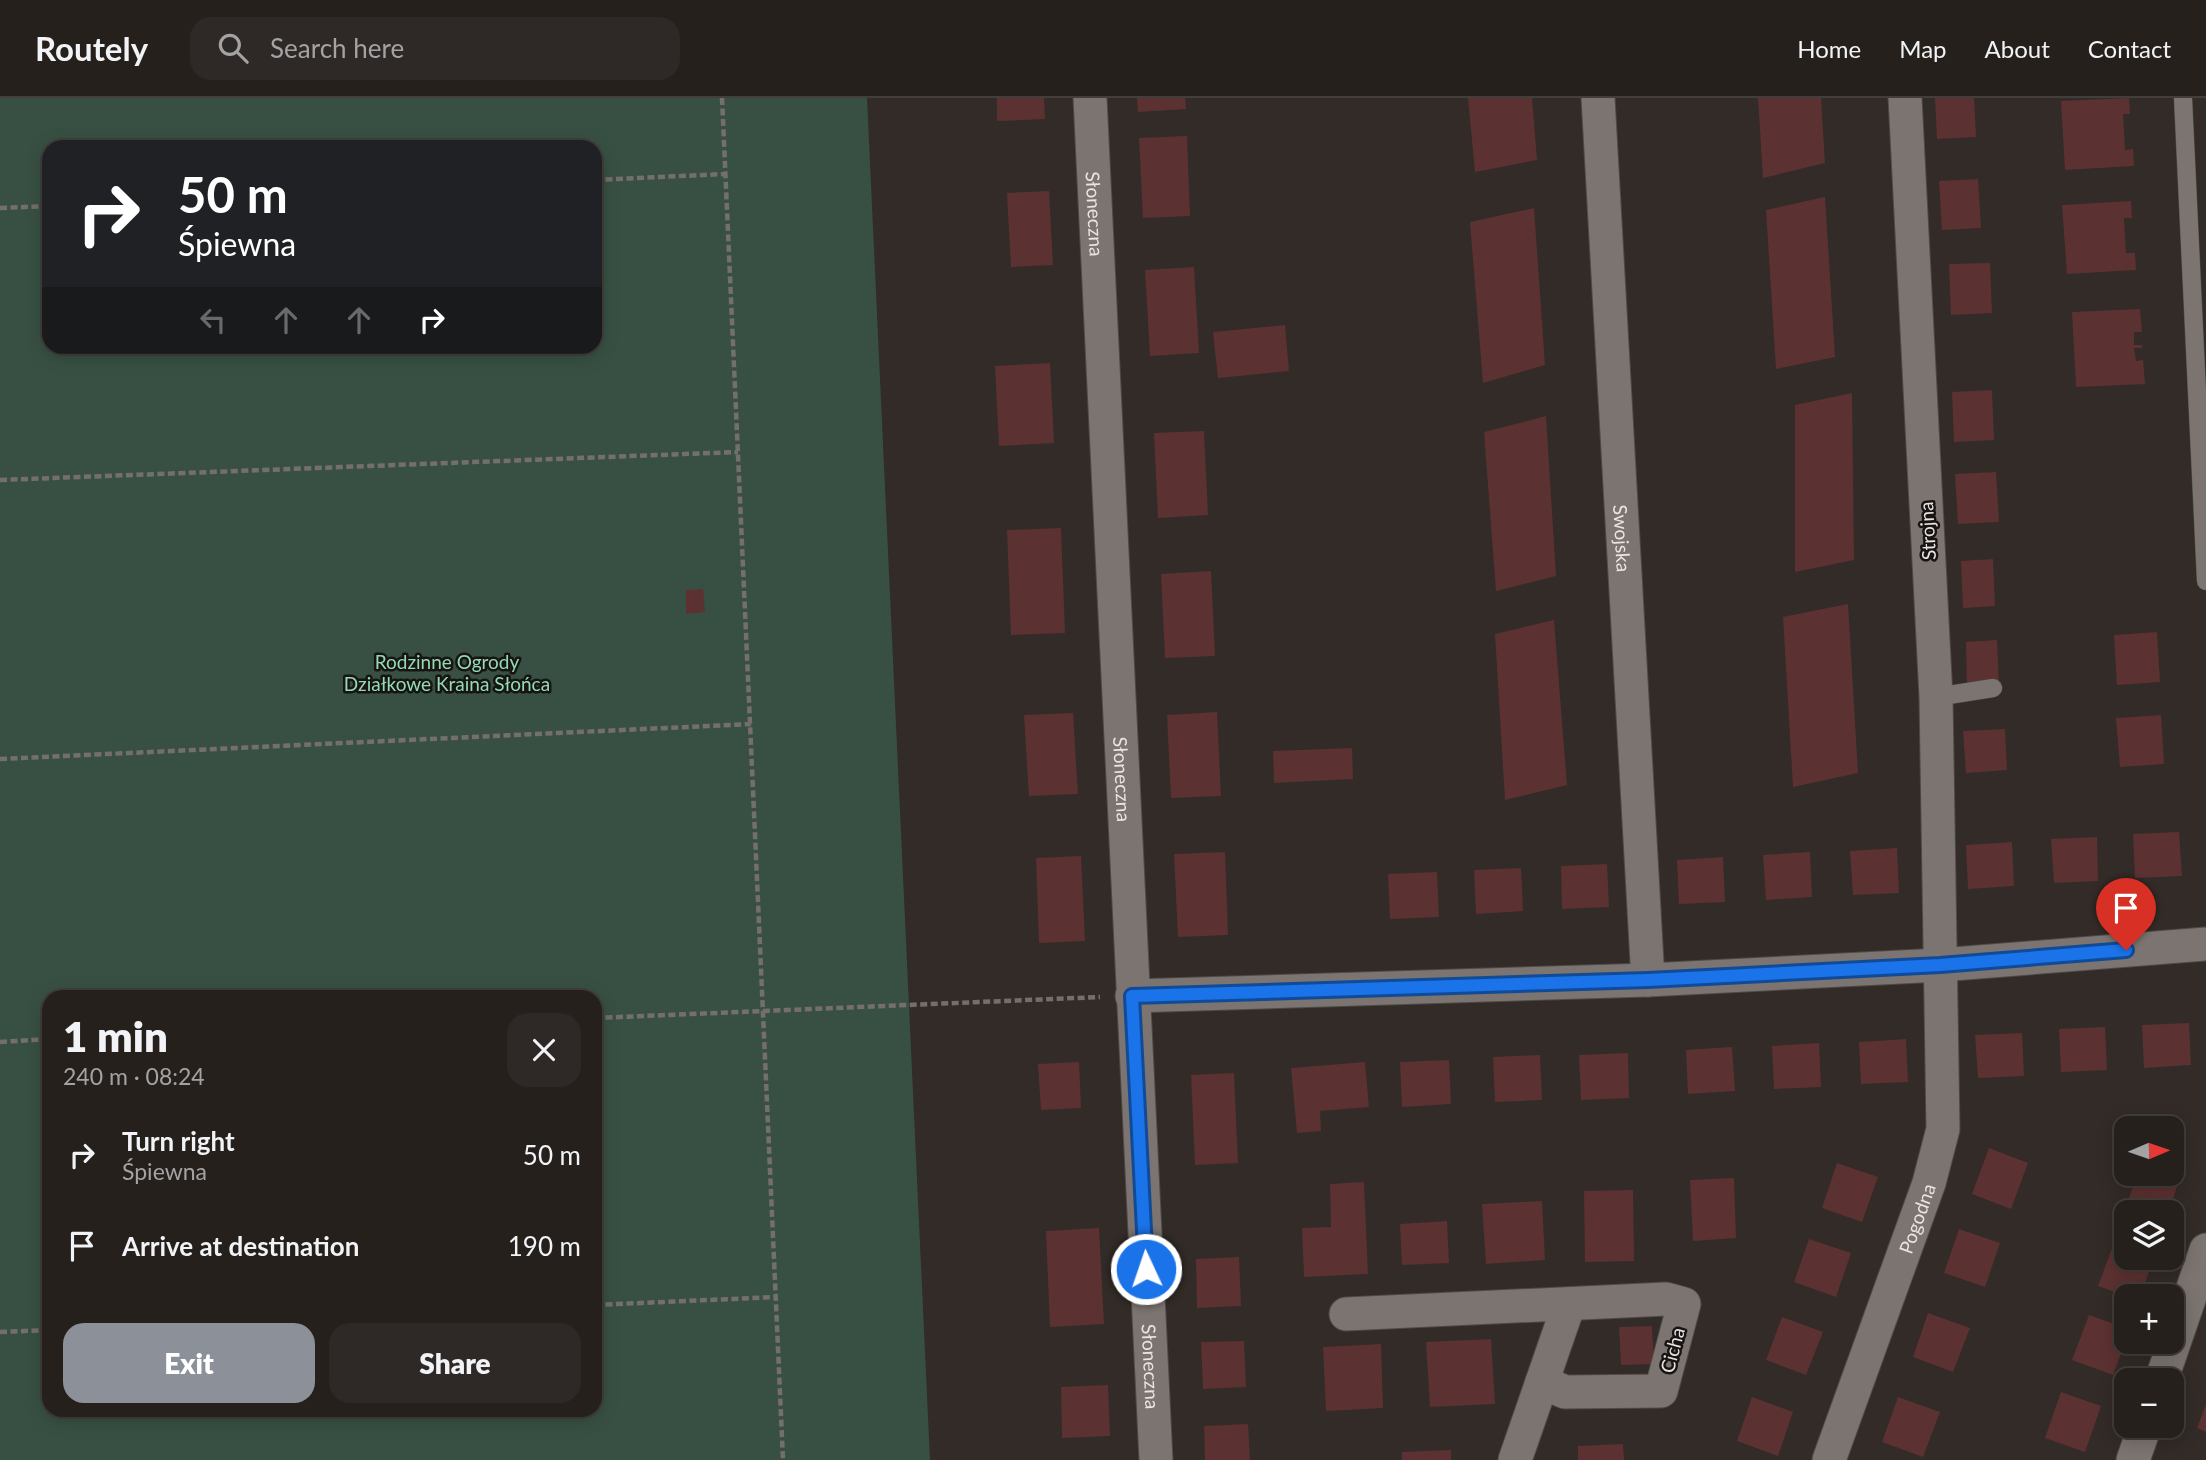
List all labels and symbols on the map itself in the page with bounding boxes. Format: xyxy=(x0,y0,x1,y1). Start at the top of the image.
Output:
street label: Słoneczna xyxy=(1082,171,1109,257)
street label: Strojna xyxy=(1914,501,1940,561)
street label: Swojska xyxy=(1610,504,1636,573)
park label: Rodzinne Ogrody Działkowe Kraina Słońca xyxy=(344,650,550,695)
street label: Słoneczna xyxy=(1109,736,1137,822)
pin xyxy=(2096,878,2156,950)
north arrow xyxy=(2114,1116,2184,1186)
street label: Pogodna xyxy=(1893,1180,1939,1256)
position arrow xyxy=(1109,1232,1183,1306)
street label: Słoneczna xyxy=(1138,1323,1165,1410)
street label: Cicha xyxy=(1655,1325,1689,1375)

